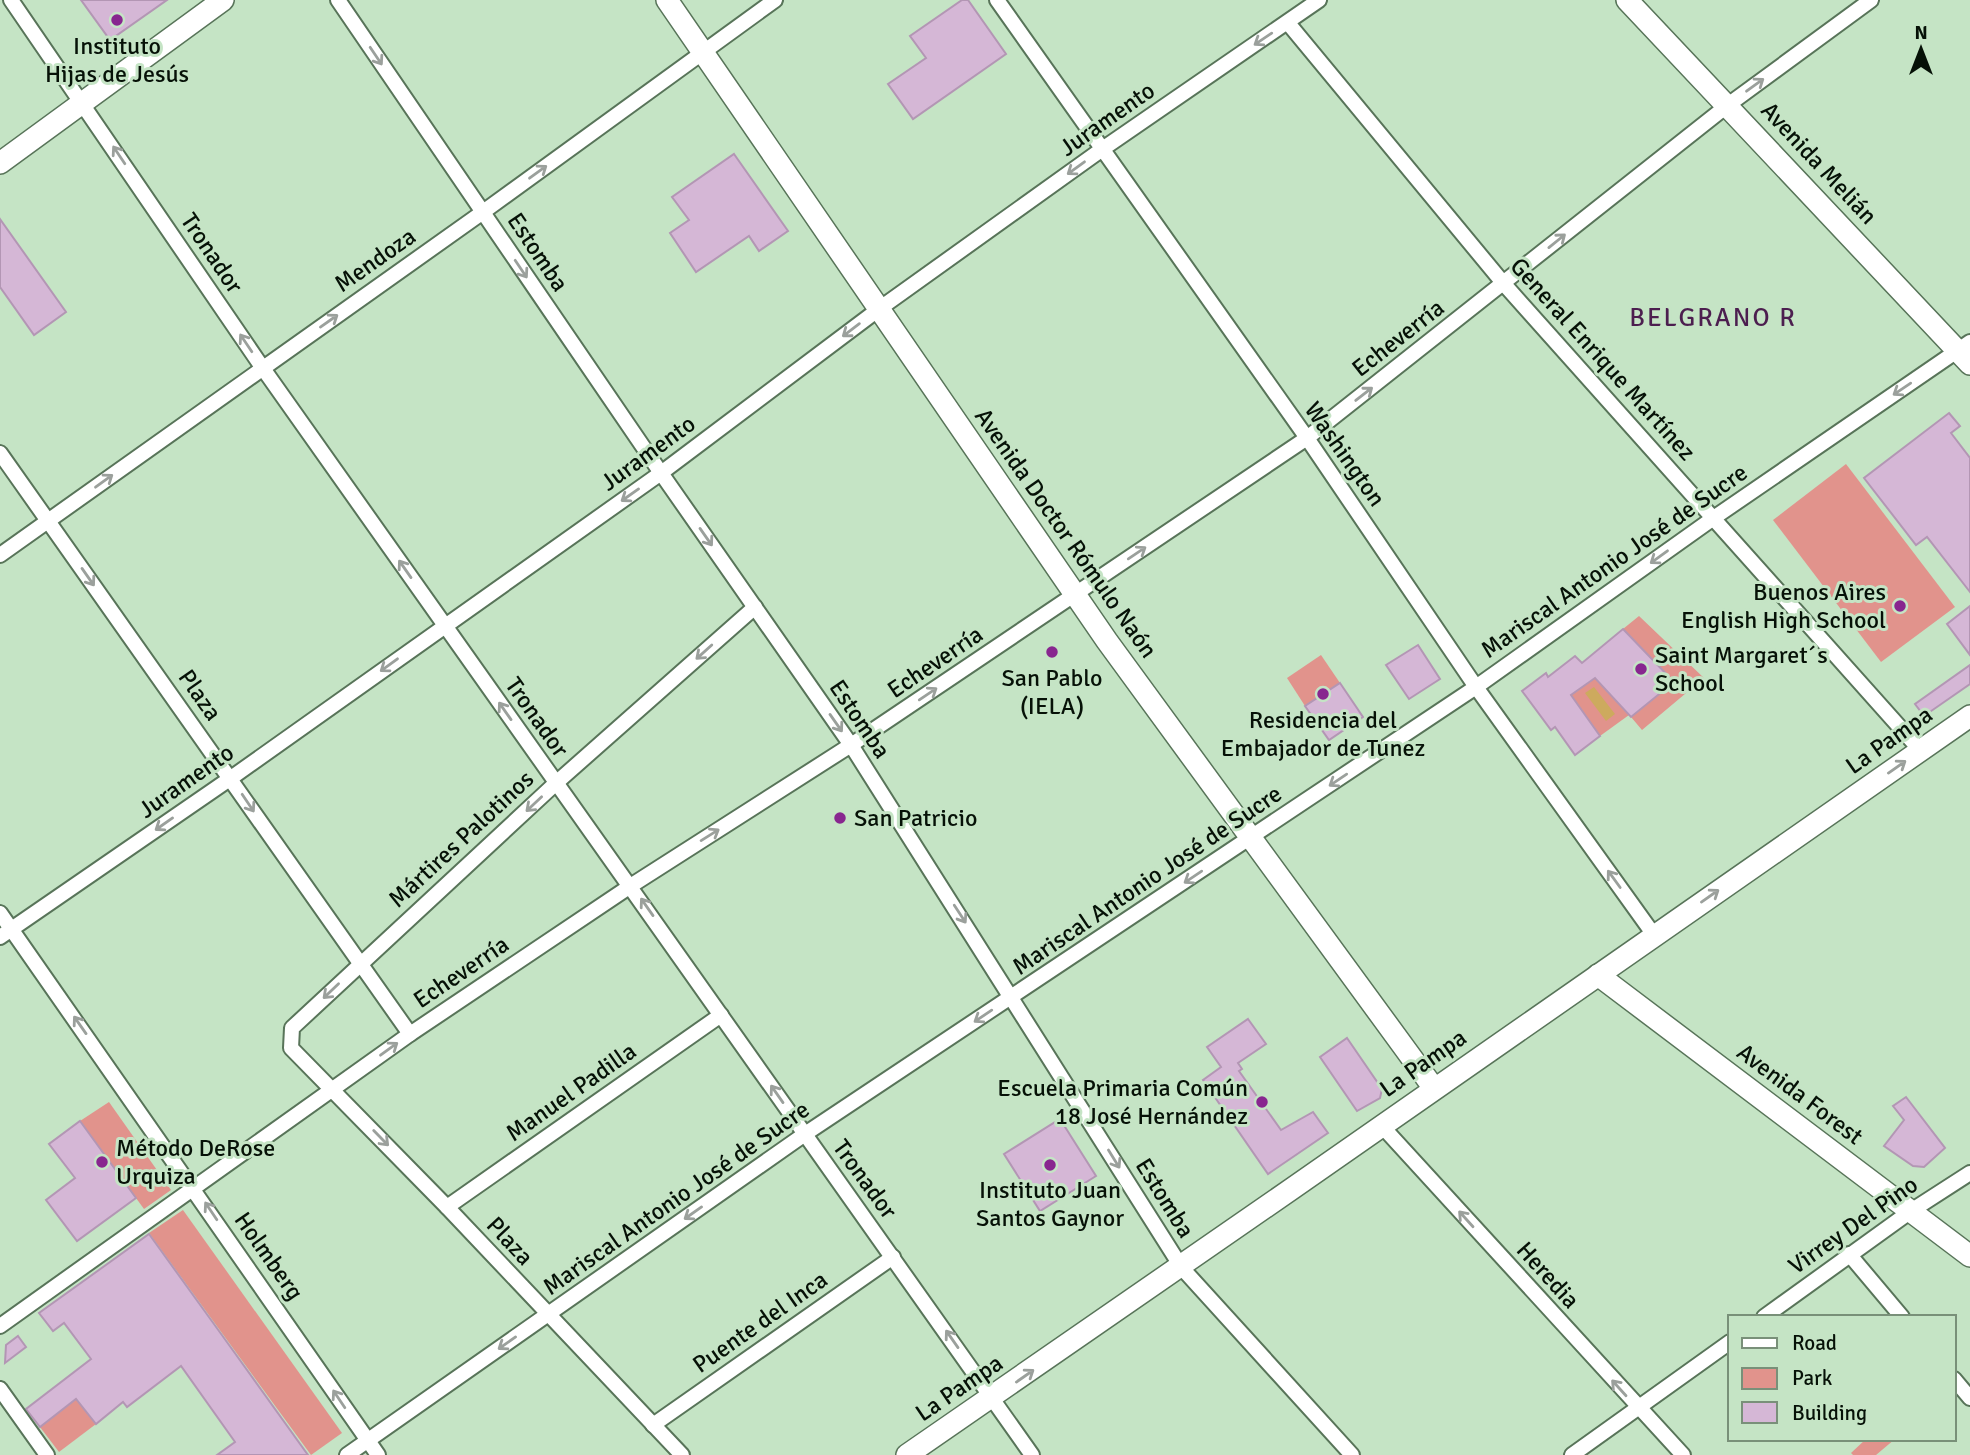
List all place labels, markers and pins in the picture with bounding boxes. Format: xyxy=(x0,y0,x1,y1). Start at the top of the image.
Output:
marker: Instituto Hijas de Jesús xyxy=(109,12,125,28)
place label: Instituto Hijas de Jesús xyxy=(45,31,189,89)
place label: Buenos Aires English High School xyxy=(1681,577,1886,635)
marker: Buenos Aires English High School xyxy=(1892,598,1908,614)
place label: Saint Margaret´s School xyxy=(1655,640,1828,698)
marker: San Pablo (IELA) xyxy=(1044,644,1060,660)
marker: Saint Margaret´s School xyxy=(1633,661,1649,677)
place label: San Pablo (IELA) xyxy=(1001,663,1103,721)
marker: Residencia del Embajador de Tunez xyxy=(1315,686,1331,702)
place label: Residencia del Embajador de Tunez xyxy=(1221,705,1425,763)
place label: San Patricio xyxy=(854,803,978,833)
marker: San Patricio xyxy=(832,810,848,826)
place label: Escuela Primaria Común 18 José Hernández xyxy=(997,1073,1248,1131)
marker: Escuela Primaria Común 18 José Hernández xyxy=(1254,1094,1270,1110)
place label: Método DeRose Urquiza xyxy=(116,1133,275,1191)
marker: Método DeRose Urquiza xyxy=(94,1154,110,1170)
marker: Instituto Juan Santos Gaynor xyxy=(1042,1157,1058,1173)
place label: Instituto Juan Santos Gaynor xyxy=(976,1175,1124,1233)

